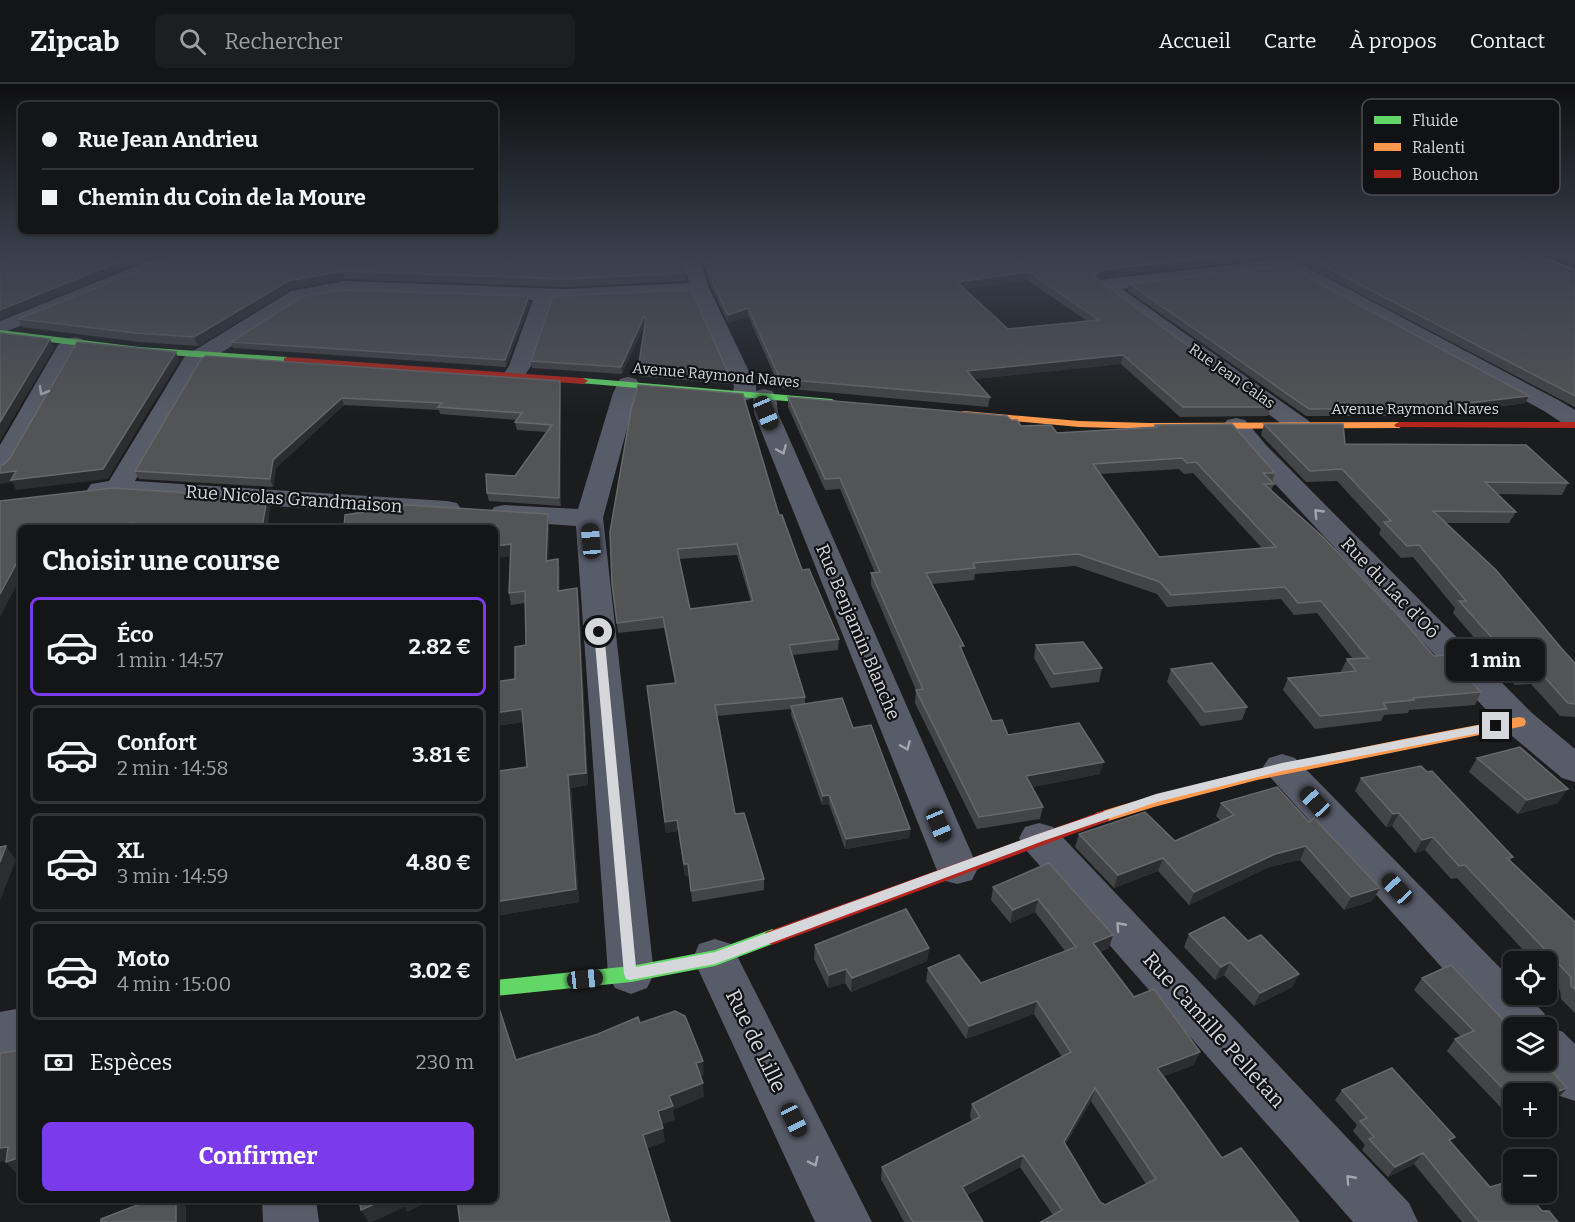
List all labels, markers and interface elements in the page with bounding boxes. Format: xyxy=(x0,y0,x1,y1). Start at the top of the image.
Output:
search box xyxy=(155,14,575,68)
text: Zipcab xyxy=(30,25,119,58)
icon: search xyxy=(176,25,209,58)
text: Rechercher xyxy=(224,28,343,55)
text: Accueil xyxy=(1159,28,1231,54)
text: Carte xyxy=(1264,28,1317,54)
text: À propos xyxy=(1350,28,1437,54)
text: Contact xyxy=(1470,28,1545,54)
legend xyxy=(1362,99,1560,195)
text: Fluide xyxy=(1412,111,1458,130)
text: Rue Jean Andrieu xyxy=(78,126,258,153)
text: Ralenti xyxy=(1412,138,1465,157)
text: Bouchon xyxy=(1412,165,1478,184)
text: Chemin du Coin de la Moure xyxy=(78,184,366,211)
street label: Rue Jean Calas xyxy=(1186,340,1278,412)
street label: Avenue Raymond Naves xyxy=(632,359,800,391)
one-way arrow xyxy=(38,385,50,395)
car xyxy=(751,393,781,433)
street label: Avenue Raymond Naves xyxy=(1331,400,1499,418)
one-way arrow xyxy=(775,444,787,455)
street label: Rue Nicolas Grandmaison xyxy=(185,480,404,518)
one-way arrow xyxy=(1314,510,1325,520)
car xyxy=(580,522,602,560)
street label: Rue du Lac d'Oô xyxy=(1336,533,1444,643)
street label: Rue Benjamin Blanche xyxy=(811,541,905,723)
text: Choisir une course xyxy=(42,545,280,577)
route start xyxy=(585,618,612,645)
icon: car xyxy=(45,620,99,674)
text: Éco xyxy=(117,621,154,648)
text: 2.82 € xyxy=(409,633,471,660)
callout: 1 min xyxy=(1446,639,1546,681)
text: 1 min · 14:57 xyxy=(117,648,223,672)
text: 1 min xyxy=(1470,648,1521,672)
route end xyxy=(1482,712,1509,739)
icon: car xyxy=(45,728,99,782)
text: Confort xyxy=(117,729,197,756)
one-way arrow xyxy=(899,740,911,751)
text: 3.81 € xyxy=(412,741,471,768)
text: 2 min · 14:58 xyxy=(117,756,229,780)
car xyxy=(1296,783,1334,821)
car xyxy=(924,805,954,845)
icon: car xyxy=(45,836,99,890)
text: XL xyxy=(117,837,144,864)
text: 4.80 € xyxy=(406,849,471,876)
text: 3 min · 14:59 xyxy=(117,864,229,888)
car xyxy=(1378,870,1416,908)
one-way arrow xyxy=(1116,923,1127,933)
icon: car xyxy=(45,944,99,998)
text: Moto xyxy=(117,945,170,972)
street label: Rue Camille Pelletan xyxy=(1137,947,1291,1113)
map controls xyxy=(1503,951,1557,1203)
button: locate xyxy=(1503,951,1557,1005)
text: 3.02 € xyxy=(409,957,471,984)
car xyxy=(566,968,604,990)
text: 4 min · 15:00 xyxy=(117,972,231,996)
street label: Rue de Lille xyxy=(720,985,792,1097)
button: layers xyxy=(1503,1017,1557,1071)
icon: cash xyxy=(42,1046,75,1079)
text: Espèces xyxy=(90,1049,172,1076)
text: 230 m xyxy=(416,1050,474,1074)
button: + xyxy=(1503,1083,1557,1137)
car xyxy=(778,1100,810,1140)
button: Confirmer xyxy=(42,1122,474,1191)
button: − xyxy=(1503,1149,1557,1203)
one-way arrow xyxy=(807,1155,819,1166)
one-way arrow xyxy=(1346,1175,1357,1186)

